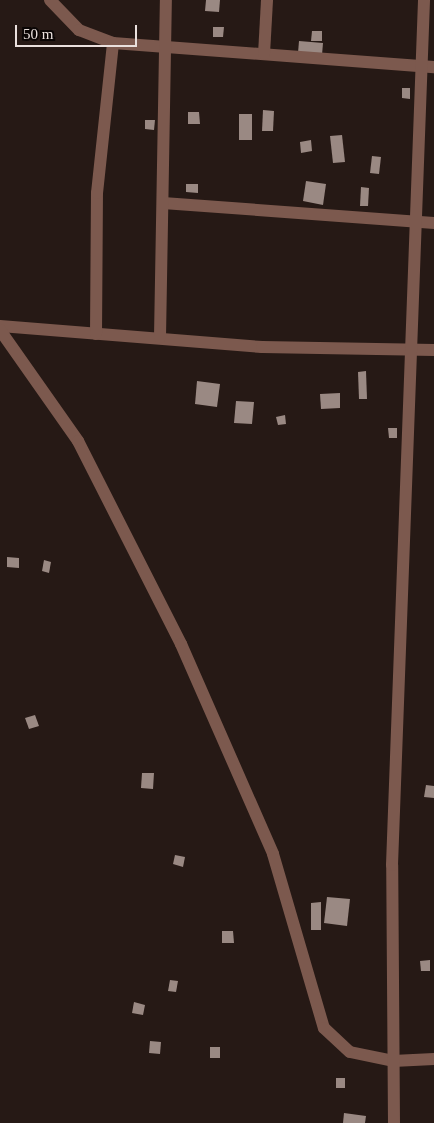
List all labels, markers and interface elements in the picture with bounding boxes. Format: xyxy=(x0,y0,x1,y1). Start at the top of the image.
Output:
scale bar xyxy=(18,15,140,47)
text: 50 m xyxy=(23,26,53,42)

